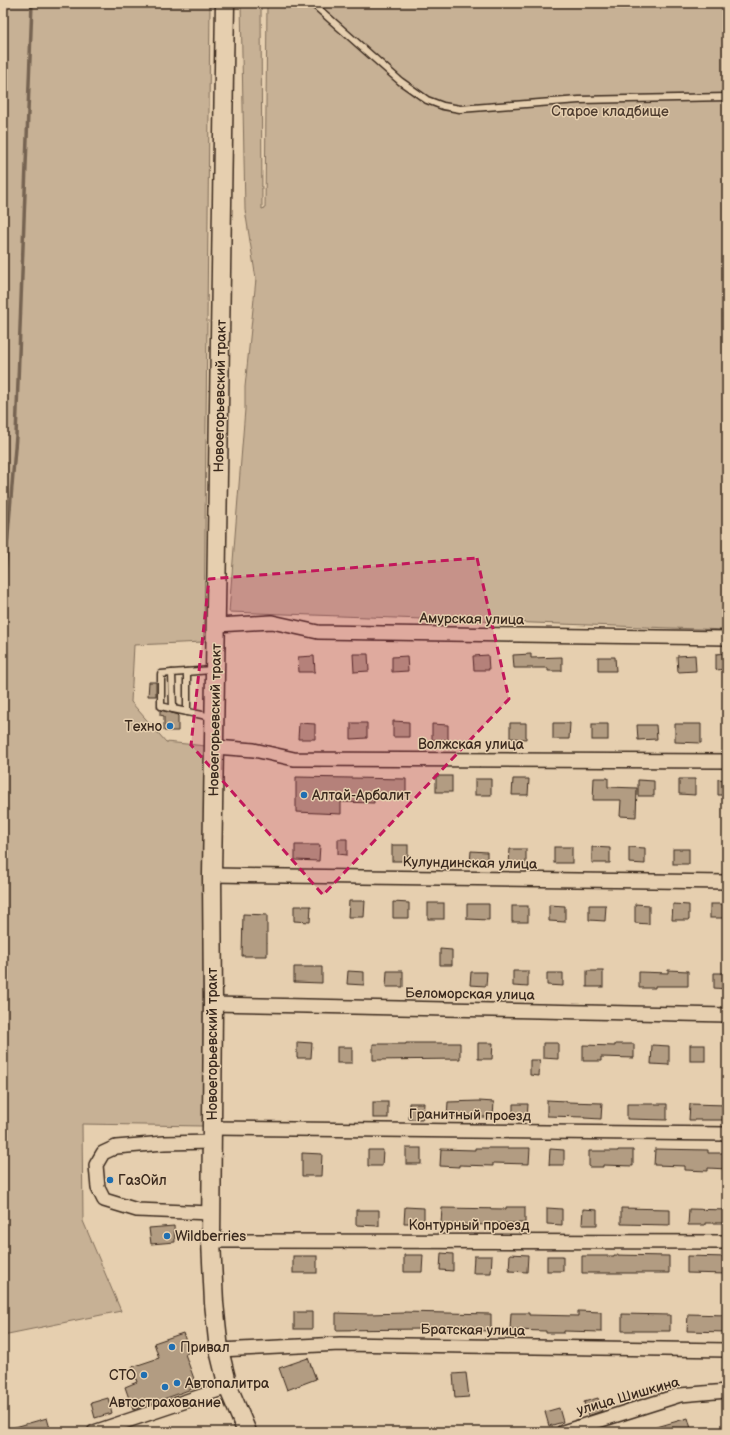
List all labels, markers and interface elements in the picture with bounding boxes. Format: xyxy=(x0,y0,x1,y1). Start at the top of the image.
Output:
park label: Старое кладбище xyxy=(551,103,669,120)
street label: Новоегорьевский тракт xyxy=(210,319,230,473)
street label: Амурская улица xyxy=(419,610,525,628)
street label: Новоегорьевский тракт xyxy=(205,643,225,797)
place label: Техно xyxy=(125,718,162,735)
marker: Техно xyxy=(165,721,175,731)
street label: Волжская улица xyxy=(418,736,525,753)
place label: Алтай-Арбалит xyxy=(311,787,411,804)
marker: Алтай-Арбалит xyxy=(299,790,309,800)
street label: Кулундинская улица xyxy=(403,853,538,873)
street label: Новоегорьевский тракт xyxy=(204,967,221,1121)
street label: Беломорская улица xyxy=(405,984,536,1004)
street label: Гранитный проезд xyxy=(409,1105,532,1125)
place label: ГазОйл xyxy=(118,1172,167,1189)
marker: ГазОйл xyxy=(105,1175,115,1185)
street label: Контурный проезд xyxy=(408,1217,530,1234)
place label: Wildberries xyxy=(175,1228,246,1245)
marker: Wildberries xyxy=(162,1231,172,1241)
street label: Братская улица xyxy=(420,1321,526,1339)
place label: Привал xyxy=(180,1339,230,1356)
marker: Привал xyxy=(167,1342,177,1352)
place label: СТО xyxy=(109,1367,136,1384)
marker: СТО xyxy=(139,1370,149,1380)
street label: улица Шишкина xyxy=(575,1373,682,1419)
place label: Автопалитра xyxy=(184,1375,270,1392)
marker: Автопалитра xyxy=(172,1378,182,1388)
marker: Автострахование xyxy=(160,1382,170,1392)
place label: Автострахование xyxy=(108,1394,221,1411)

